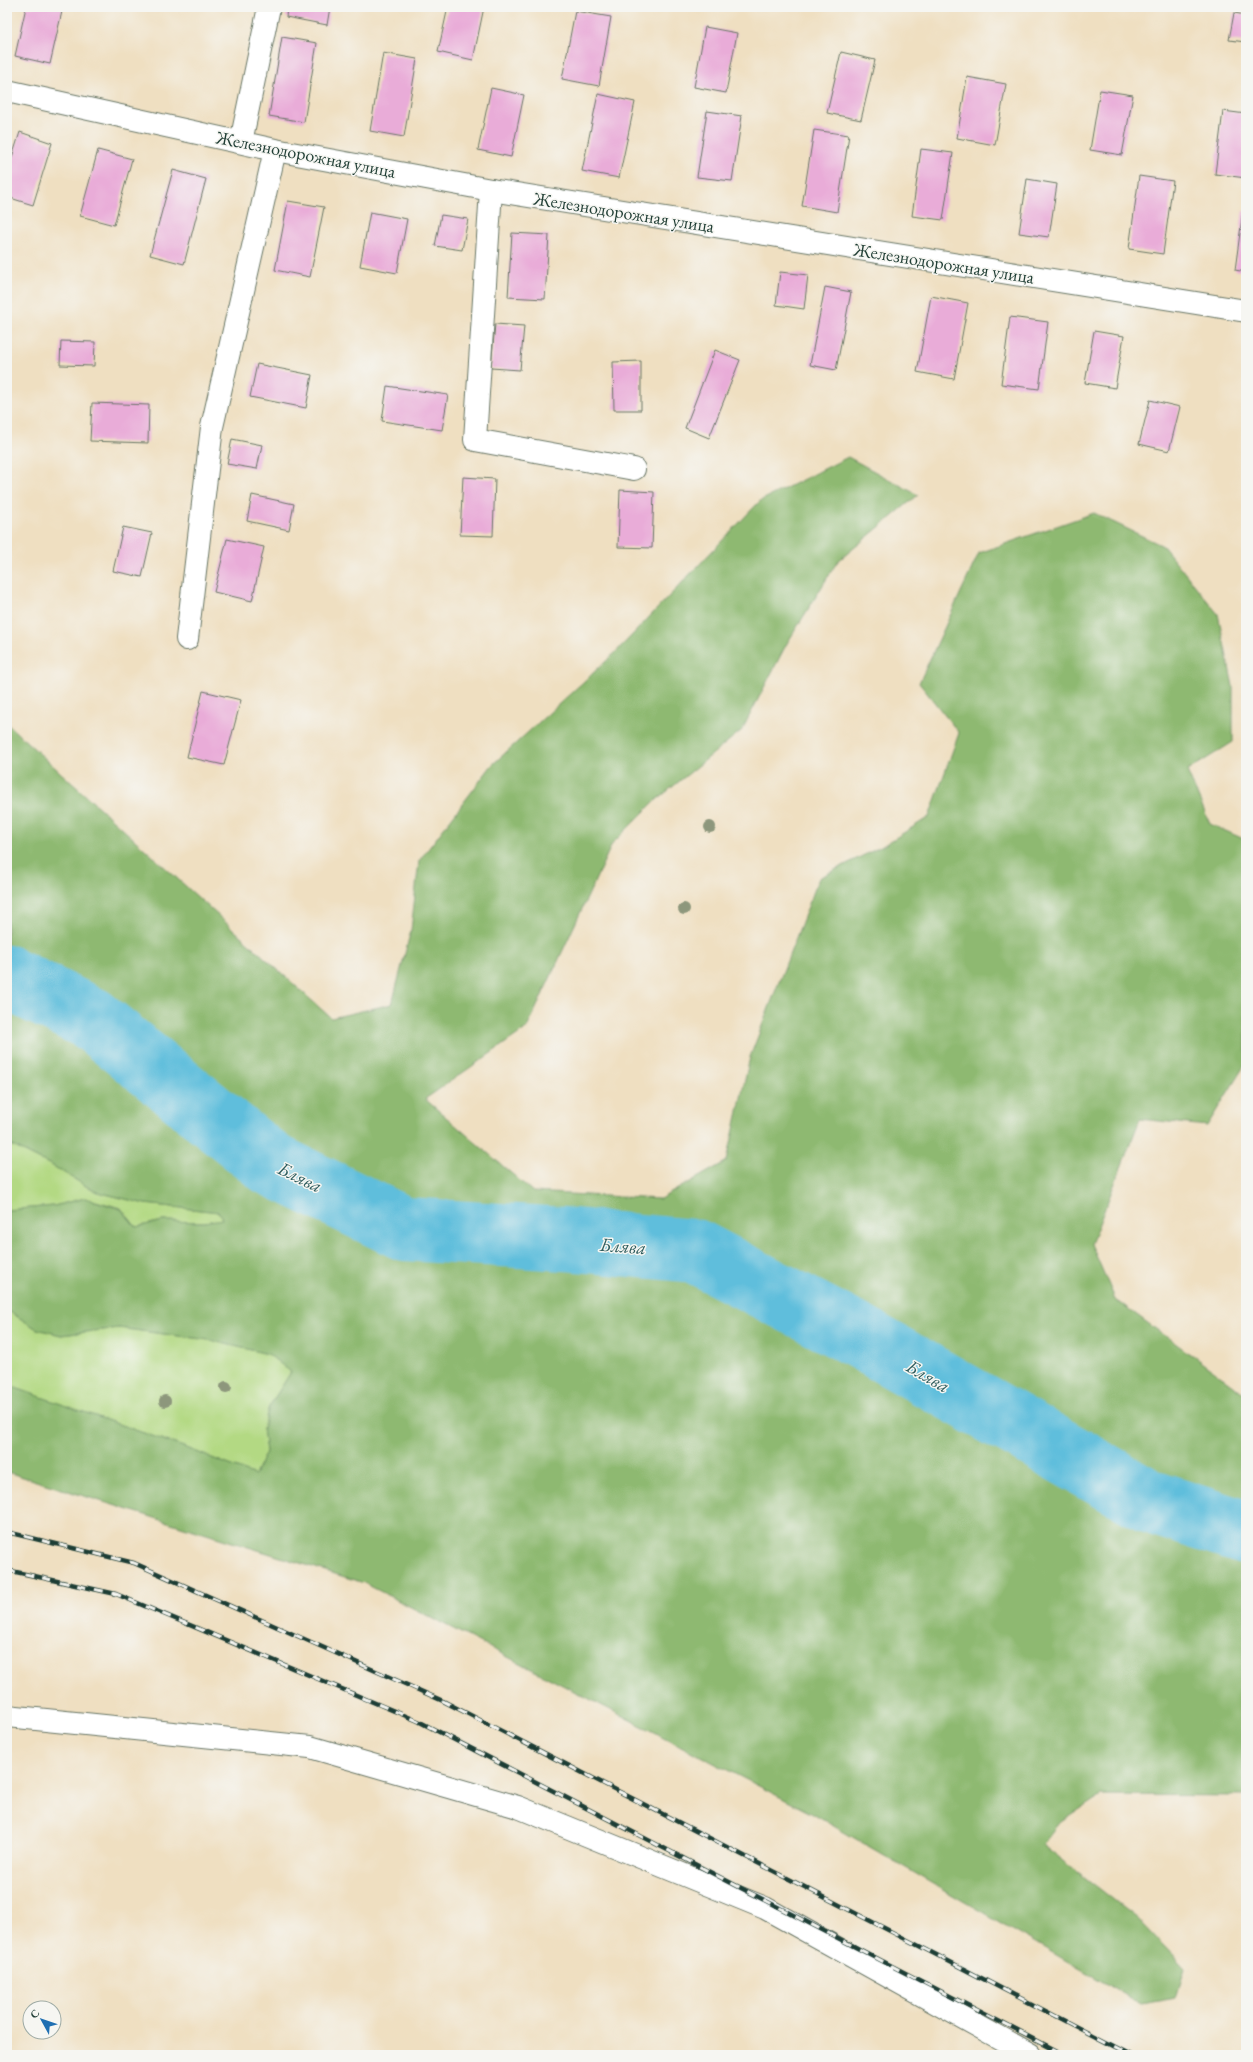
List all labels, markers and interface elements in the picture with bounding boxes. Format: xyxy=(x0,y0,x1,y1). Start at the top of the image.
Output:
street label: Железнодорожная улица xyxy=(213,125,399,183)
street label: Железнодорожная улица xyxy=(531,186,717,238)
street label: Железнодорожная улица xyxy=(851,237,1037,289)
water label: Блява xyxy=(273,1155,326,1198)
water label: Блява xyxy=(598,1232,647,1260)
water label: Блява xyxy=(901,1353,954,1398)
north arrow xyxy=(22,2000,62,2040)
text: С xyxy=(26,2006,42,2021)

